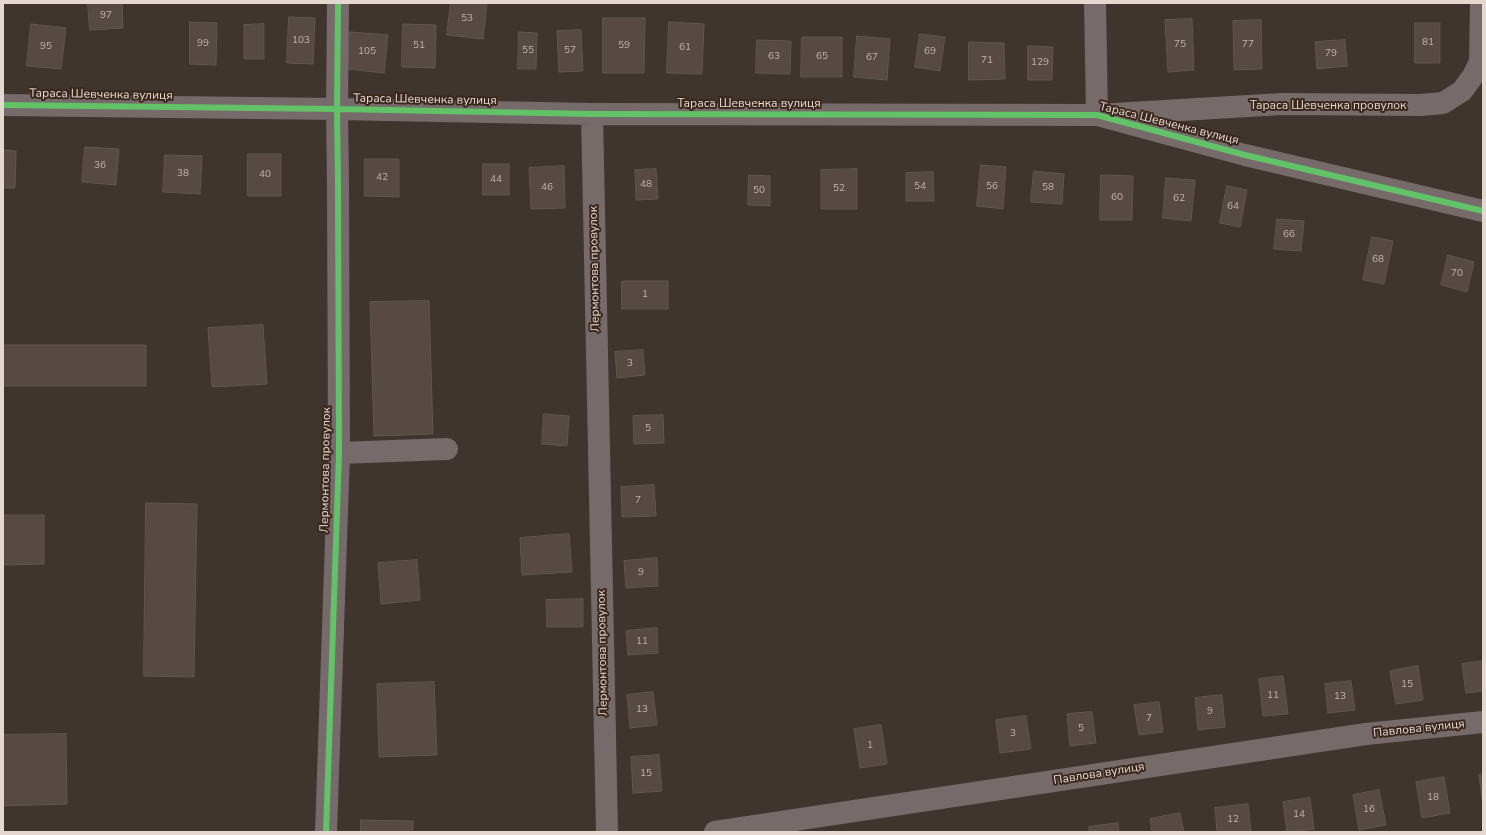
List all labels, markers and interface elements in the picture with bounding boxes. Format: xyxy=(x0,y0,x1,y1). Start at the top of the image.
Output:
house number: 97 xyxy=(100,10,112,22)
house number: 53 xyxy=(461,13,473,25)
house number: 103 xyxy=(292,35,310,47)
house number: 81 xyxy=(1422,37,1434,49)
house number: 99 xyxy=(197,38,209,50)
house number: 75 xyxy=(1174,39,1186,51)
house number: 77 xyxy=(1242,39,1254,51)
house number: 51 xyxy=(413,40,425,52)
house number: 59 xyxy=(618,40,630,52)
house number: 95 xyxy=(40,41,52,53)
house number: 61 xyxy=(679,42,691,54)
house number: 55 xyxy=(522,45,534,57)
house number: 57 xyxy=(564,45,576,57)
house number: 105 xyxy=(358,46,376,58)
house number: 69 xyxy=(924,46,936,58)
house number: 79 xyxy=(1325,48,1337,60)
house number: 63 xyxy=(768,51,780,63)
house number: 65 xyxy=(816,51,828,63)
house number: 67 xyxy=(866,52,878,64)
house number: 71 xyxy=(981,55,993,67)
house number: 129 xyxy=(1031,57,1049,69)
street label: Тараса Шевченка вулиця xyxy=(29,87,173,103)
street label: Тараса Шевченка вулиця xyxy=(353,92,497,108)
street label: Тараса Шевченка вулиця xyxy=(677,97,821,111)
street label: Тараса Шевченка провулок xyxy=(1250,99,1406,113)
street label: Тараса Шевченка вулиця xyxy=(1098,100,1240,148)
house number: 36 xyxy=(94,160,106,172)
house number: 38 xyxy=(177,168,189,180)
house number: 40 xyxy=(259,169,271,181)
house number: 42 xyxy=(376,172,388,184)
house number: 44 xyxy=(490,174,502,186)
house number: 48 xyxy=(640,179,652,191)
house number: 54 xyxy=(914,181,926,193)
house number: 56 xyxy=(986,181,998,193)
house number: 46 xyxy=(541,182,553,194)
house number: 58 xyxy=(1042,182,1054,194)
house number: 52 xyxy=(833,183,845,195)
house number: 50 xyxy=(753,185,765,197)
house number: 60 xyxy=(1111,192,1123,204)
house number: 62 xyxy=(1173,193,1185,205)
house number: 64 xyxy=(1227,201,1239,213)
street label: Лермонтова провулок xyxy=(587,206,603,332)
house number: 66 xyxy=(1283,229,1295,241)
house number: 68 xyxy=(1372,254,1384,266)
house number: 70 xyxy=(1451,268,1463,280)
house number: 1 xyxy=(642,289,648,301)
house number: 3 xyxy=(627,358,633,370)
street label: Лермонтова провулок xyxy=(318,407,334,533)
house number: 5 xyxy=(645,423,651,435)
house number: 7 xyxy=(635,495,641,507)
house number: 9 xyxy=(638,567,644,579)
street label: Лермонтова провулок xyxy=(595,590,611,716)
house number: 11 xyxy=(636,636,648,648)
house number: 15 xyxy=(1401,679,1413,691)
house number: 11 xyxy=(1267,690,1279,702)
house number: 13 xyxy=(1334,691,1346,703)
house number: 13 xyxy=(636,704,648,716)
house number: 9 xyxy=(1207,706,1213,718)
house number: 7 xyxy=(1146,713,1152,725)
street label: Павлова вулиця xyxy=(1373,717,1465,741)
house number: 5 xyxy=(1078,723,1084,735)
house number: 3 xyxy=(1010,728,1016,740)
house number: 1 xyxy=(867,740,873,752)
street label: Павлова вулиця xyxy=(1052,760,1146,788)
house number: 15 xyxy=(640,768,652,780)
house number: 18 xyxy=(1427,792,1439,804)
house number: 16 xyxy=(1363,804,1375,816)
house number: 14 xyxy=(1293,809,1305,821)
house number: 12 xyxy=(1227,814,1239,826)

